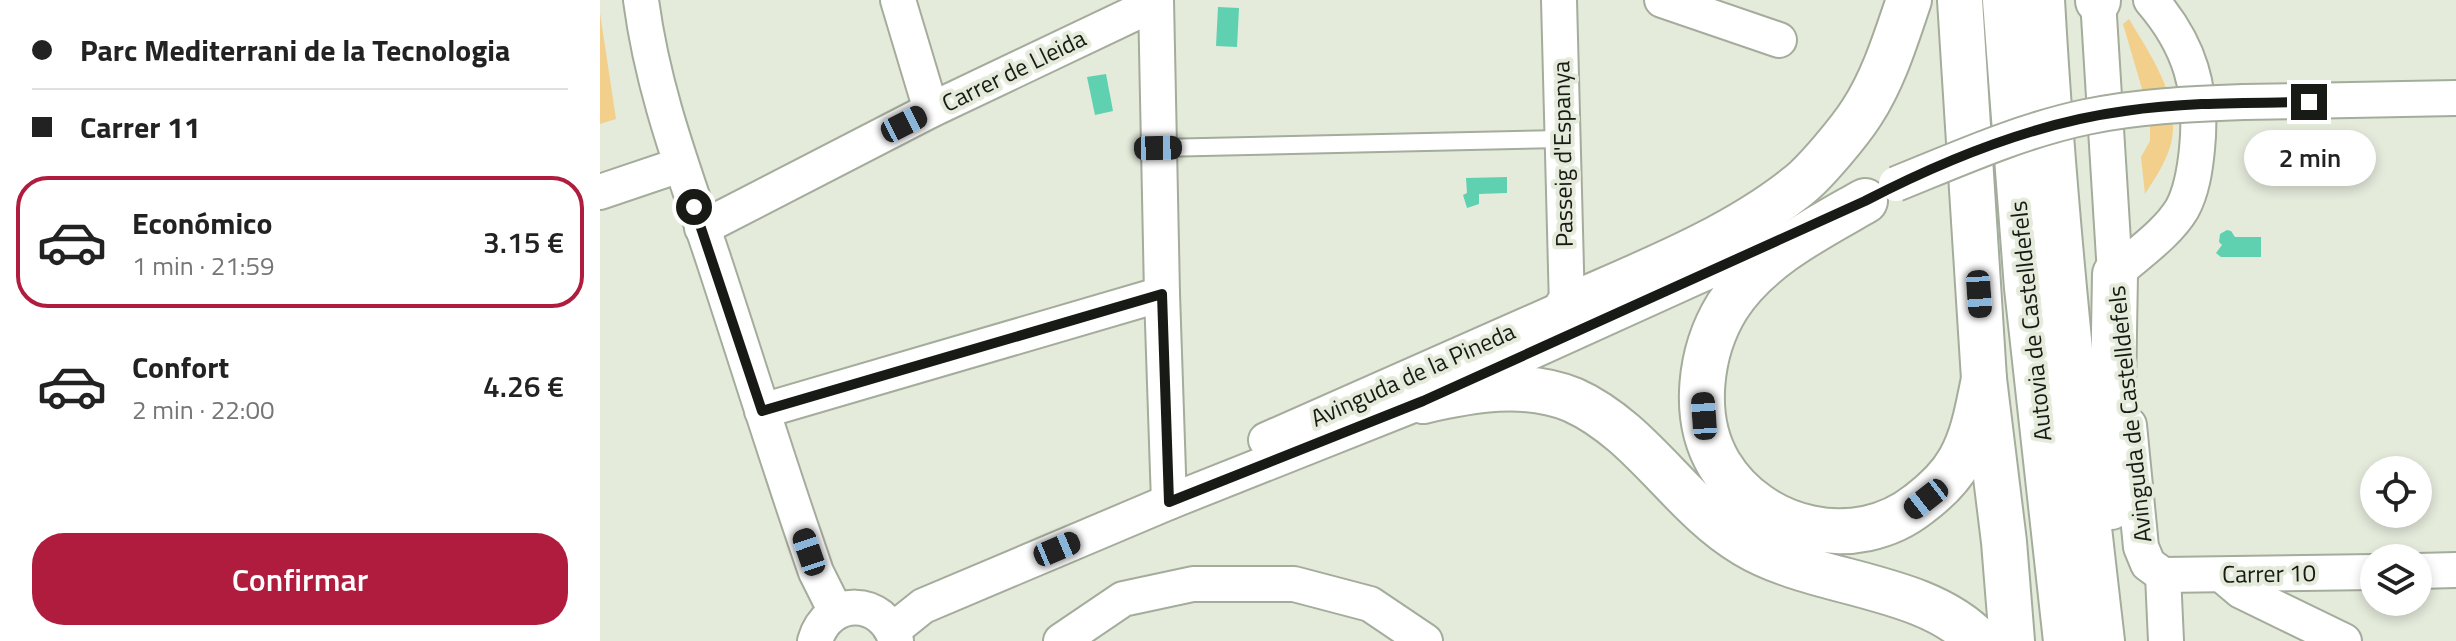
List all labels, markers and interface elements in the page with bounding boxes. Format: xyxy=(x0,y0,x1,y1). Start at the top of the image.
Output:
street label: Carrer de Lleida xyxy=(935,20,1092,121)
text: Parc Mediterrani de la Tecnologia xyxy=(80,27,510,73)
street label: Passeig d'Espanya xyxy=(1542,61,1582,248)
route end xyxy=(2291,84,2327,120)
car xyxy=(877,102,931,146)
text: Carrer 11 xyxy=(80,104,201,150)
callout: 2 min xyxy=(2243,130,2375,186)
car xyxy=(1134,136,1182,160)
text: 2 min xyxy=(2279,138,2341,177)
route start xyxy=(676,189,712,225)
street label: Autovia de Castelldefels xyxy=(1999,199,2061,443)
text: Económico xyxy=(132,200,272,246)
icon: car xyxy=(36,206,108,278)
text: 3.15 € xyxy=(483,219,564,265)
text: 1 min · 21:59 xyxy=(132,246,275,285)
car xyxy=(1965,269,1993,319)
street label: Avinguda de Castelldefels xyxy=(2098,284,2160,544)
street label: Avinguda de la Pineda xyxy=(1304,313,1521,435)
text: Confort xyxy=(132,344,229,390)
icon: car xyxy=(36,350,108,422)
text: 4.26 € xyxy=(483,363,564,409)
text: 2 min · 22:00 xyxy=(132,390,275,429)
car xyxy=(1690,391,1718,441)
map controls xyxy=(2360,456,2432,616)
button: locate xyxy=(2360,456,2432,528)
car xyxy=(1900,475,1952,523)
car xyxy=(790,525,828,579)
car xyxy=(1030,529,1084,569)
button: Confirmar xyxy=(32,533,568,625)
button: layers xyxy=(2360,544,2432,616)
street label: Carrer 10 xyxy=(2222,554,2316,592)

